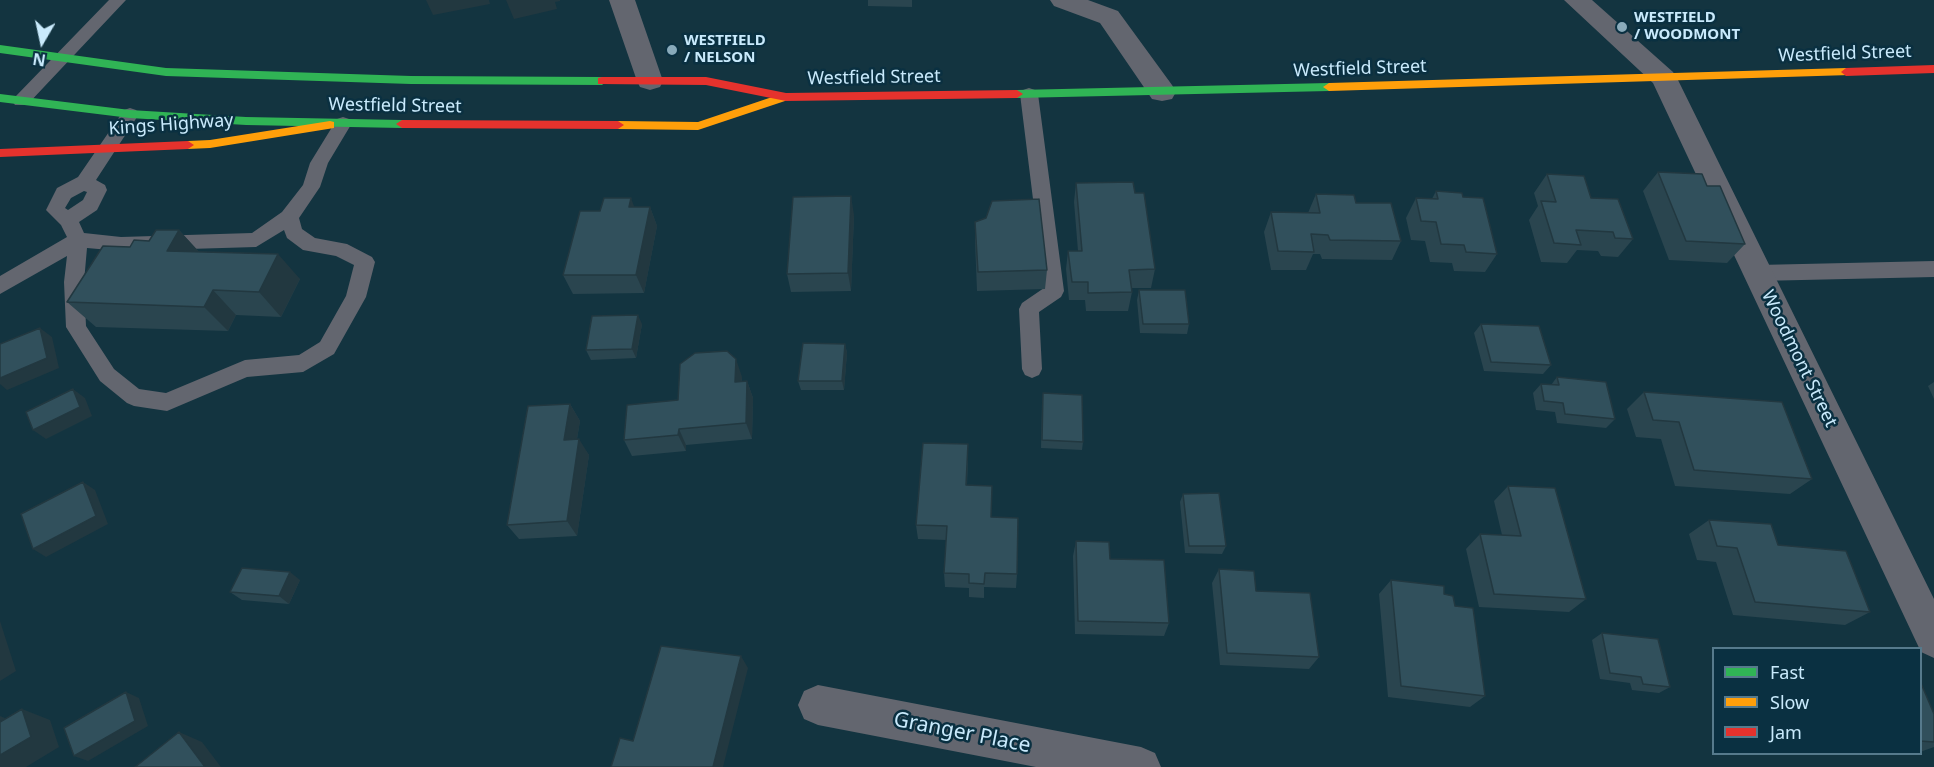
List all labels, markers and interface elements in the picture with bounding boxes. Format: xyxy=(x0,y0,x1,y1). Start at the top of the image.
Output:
place label: WESTFIELD / WOODMONT xyxy=(1634,9,1740,44)
north arrow xyxy=(12,12,72,72)
marker: WESTFIELD / WOODMONT xyxy=(1615,20,1629,34)
place label: WESTFIELD / NELSON xyxy=(684,32,766,67)
street label: Westfield Street xyxy=(1778,41,1912,67)
marker: WESTFIELD / NELSON xyxy=(665,43,679,57)
text: N xyxy=(31,48,47,72)
street label: Westfield Street xyxy=(1293,56,1427,82)
street label: Westfield Street xyxy=(807,66,941,90)
street label: Westfield Street xyxy=(328,94,462,118)
street label: Kings Highway xyxy=(108,110,234,140)
street label: Woodmont Street xyxy=(1757,287,1841,431)
legend xyxy=(1712,647,1922,755)
text: Fast xyxy=(1770,660,1805,684)
text: Slow xyxy=(1770,690,1809,714)
street label: Granger Place xyxy=(891,707,1033,759)
text: Jam xyxy=(1770,720,1802,744)

